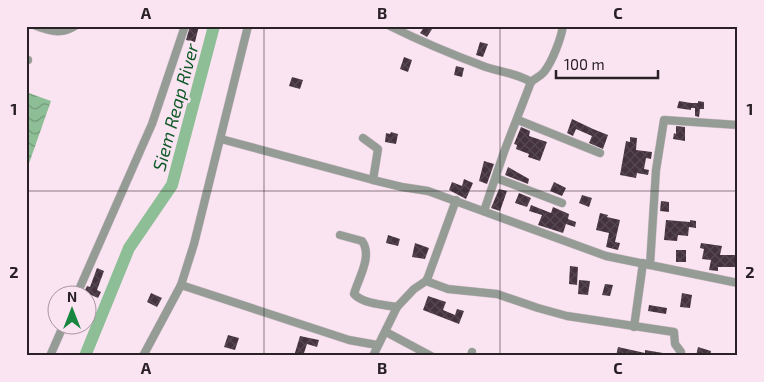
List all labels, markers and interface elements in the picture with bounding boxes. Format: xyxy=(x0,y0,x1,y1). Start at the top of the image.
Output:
text: A xyxy=(141,3,152,22)
text: B xyxy=(377,3,387,22)
text: C xyxy=(613,3,623,22)
water label: Siem Reap River xyxy=(147,40,203,173)
scale bar xyxy=(556,48,659,80)
text: 100 m xyxy=(564,55,605,73)
text: 1 xyxy=(11,99,17,118)
text: 1 xyxy=(747,99,753,118)
text: 2 xyxy=(9,262,19,281)
text: 2 xyxy=(745,262,755,281)
north arrow xyxy=(48,284,98,334)
text: N xyxy=(67,288,77,305)
text: A xyxy=(141,358,152,377)
text: B xyxy=(377,358,387,377)
text: C xyxy=(613,358,623,377)

